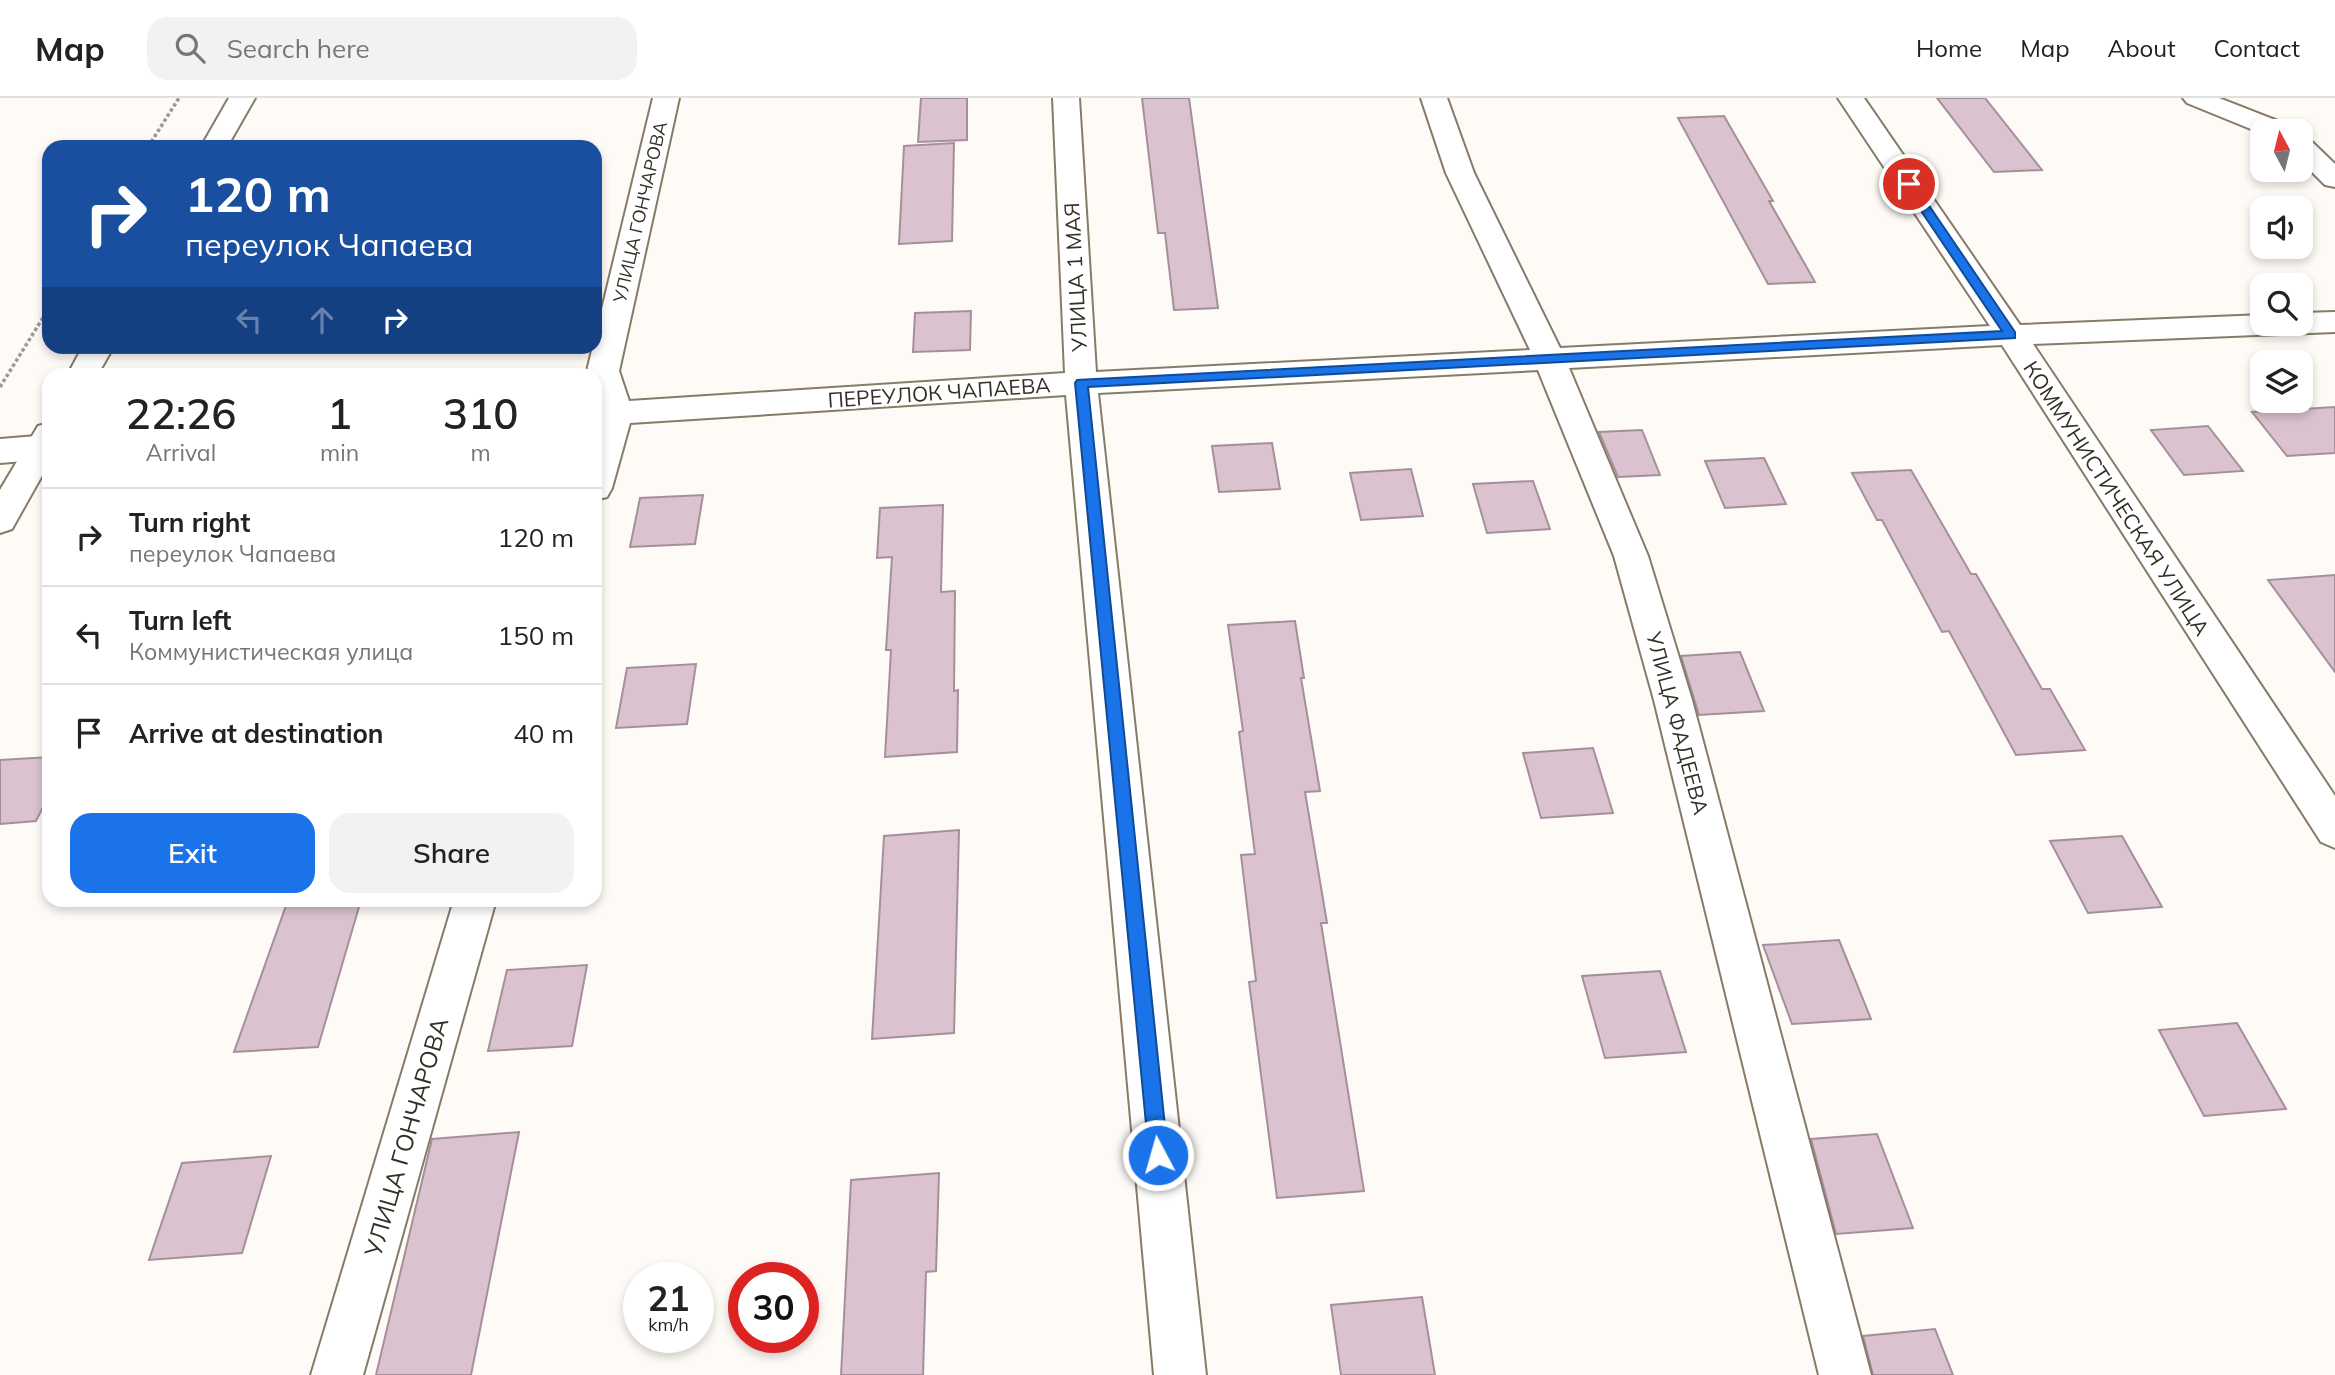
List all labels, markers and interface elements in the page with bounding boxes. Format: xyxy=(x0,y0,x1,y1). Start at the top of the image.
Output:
search box xyxy=(147,17,637,80)
text: Map xyxy=(35,28,105,69)
icon: search xyxy=(171,29,209,67)
text: Search here xyxy=(227,32,370,65)
text: Home xyxy=(1916,33,1982,63)
text: Map xyxy=(2020,33,2070,63)
text: About xyxy=(2108,33,2176,63)
text: Contact xyxy=(2214,33,2300,63)
street label: УЛИЦА ГОНЧАРОВА xyxy=(608,119,672,306)
north arrow xyxy=(2250,119,2314,182)
map controls xyxy=(2250,119,2313,413)
pin xyxy=(1879,154,1939,214)
text: 120 m xyxy=(185,163,331,224)
icon: arrive xyxy=(1890,165,1928,203)
icon: right xyxy=(70,168,161,259)
button: sound xyxy=(2250,196,2313,259)
street label: УЛИЦА 1 МАЯ xyxy=(1058,202,1092,353)
text: переулок Чапаева xyxy=(185,224,473,264)
button: search xyxy=(2250,273,2313,336)
icon: left xyxy=(230,301,268,339)
icon: ahead xyxy=(303,301,341,339)
icon: right xyxy=(376,301,414,339)
button: layers xyxy=(2250,350,2313,413)
street label: КОММУНИСТИЧЕСКАЯ УЛИЦА xyxy=(2018,356,2216,641)
street label: ПЕРЕУЛОК ЧАПАЕВА xyxy=(827,371,1052,413)
text: 22:26 xyxy=(126,387,236,440)
text: 1 xyxy=(327,387,352,440)
text: 310 xyxy=(443,387,518,440)
text: Arrival xyxy=(146,438,216,467)
text: min xyxy=(320,438,359,467)
text: m xyxy=(470,438,491,467)
text: Turn right xyxy=(129,506,250,539)
icon: right xyxy=(70,518,108,556)
text: 120 m xyxy=(498,521,574,554)
text: переулок Чапаева xyxy=(129,539,336,568)
text: Turn left xyxy=(129,604,231,637)
icon: left xyxy=(70,616,108,654)
text: 150 m xyxy=(498,619,574,652)
street label: УЛИЦА ФАДЕЕВА xyxy=(1641,628,1715,818)
text: Коммунистическая улица xyxy=(129,637,413,666)
icon: arrive xyxy=(70,714,108,752)
text: Arrive at destination xyxy=(129,717,384,750)
text: 40 m xyxy=(513,717,574,750)
button: Exit xyxy=(70,813,315,893)
button: Share xyxy=(329,813,574,893)
street label: УЛИЦА ГОНЧАРОВА xyxy=(357,1014,455,1261)
position arrow xyxy=(1121,1118,1195,1192)
speed limit sign: 30 xyxy=(728,1262,819,1353)
text: 21 xyxy=(647,1276,690,1320)
text: km/h xyxy=(648,1313,689,1336)

